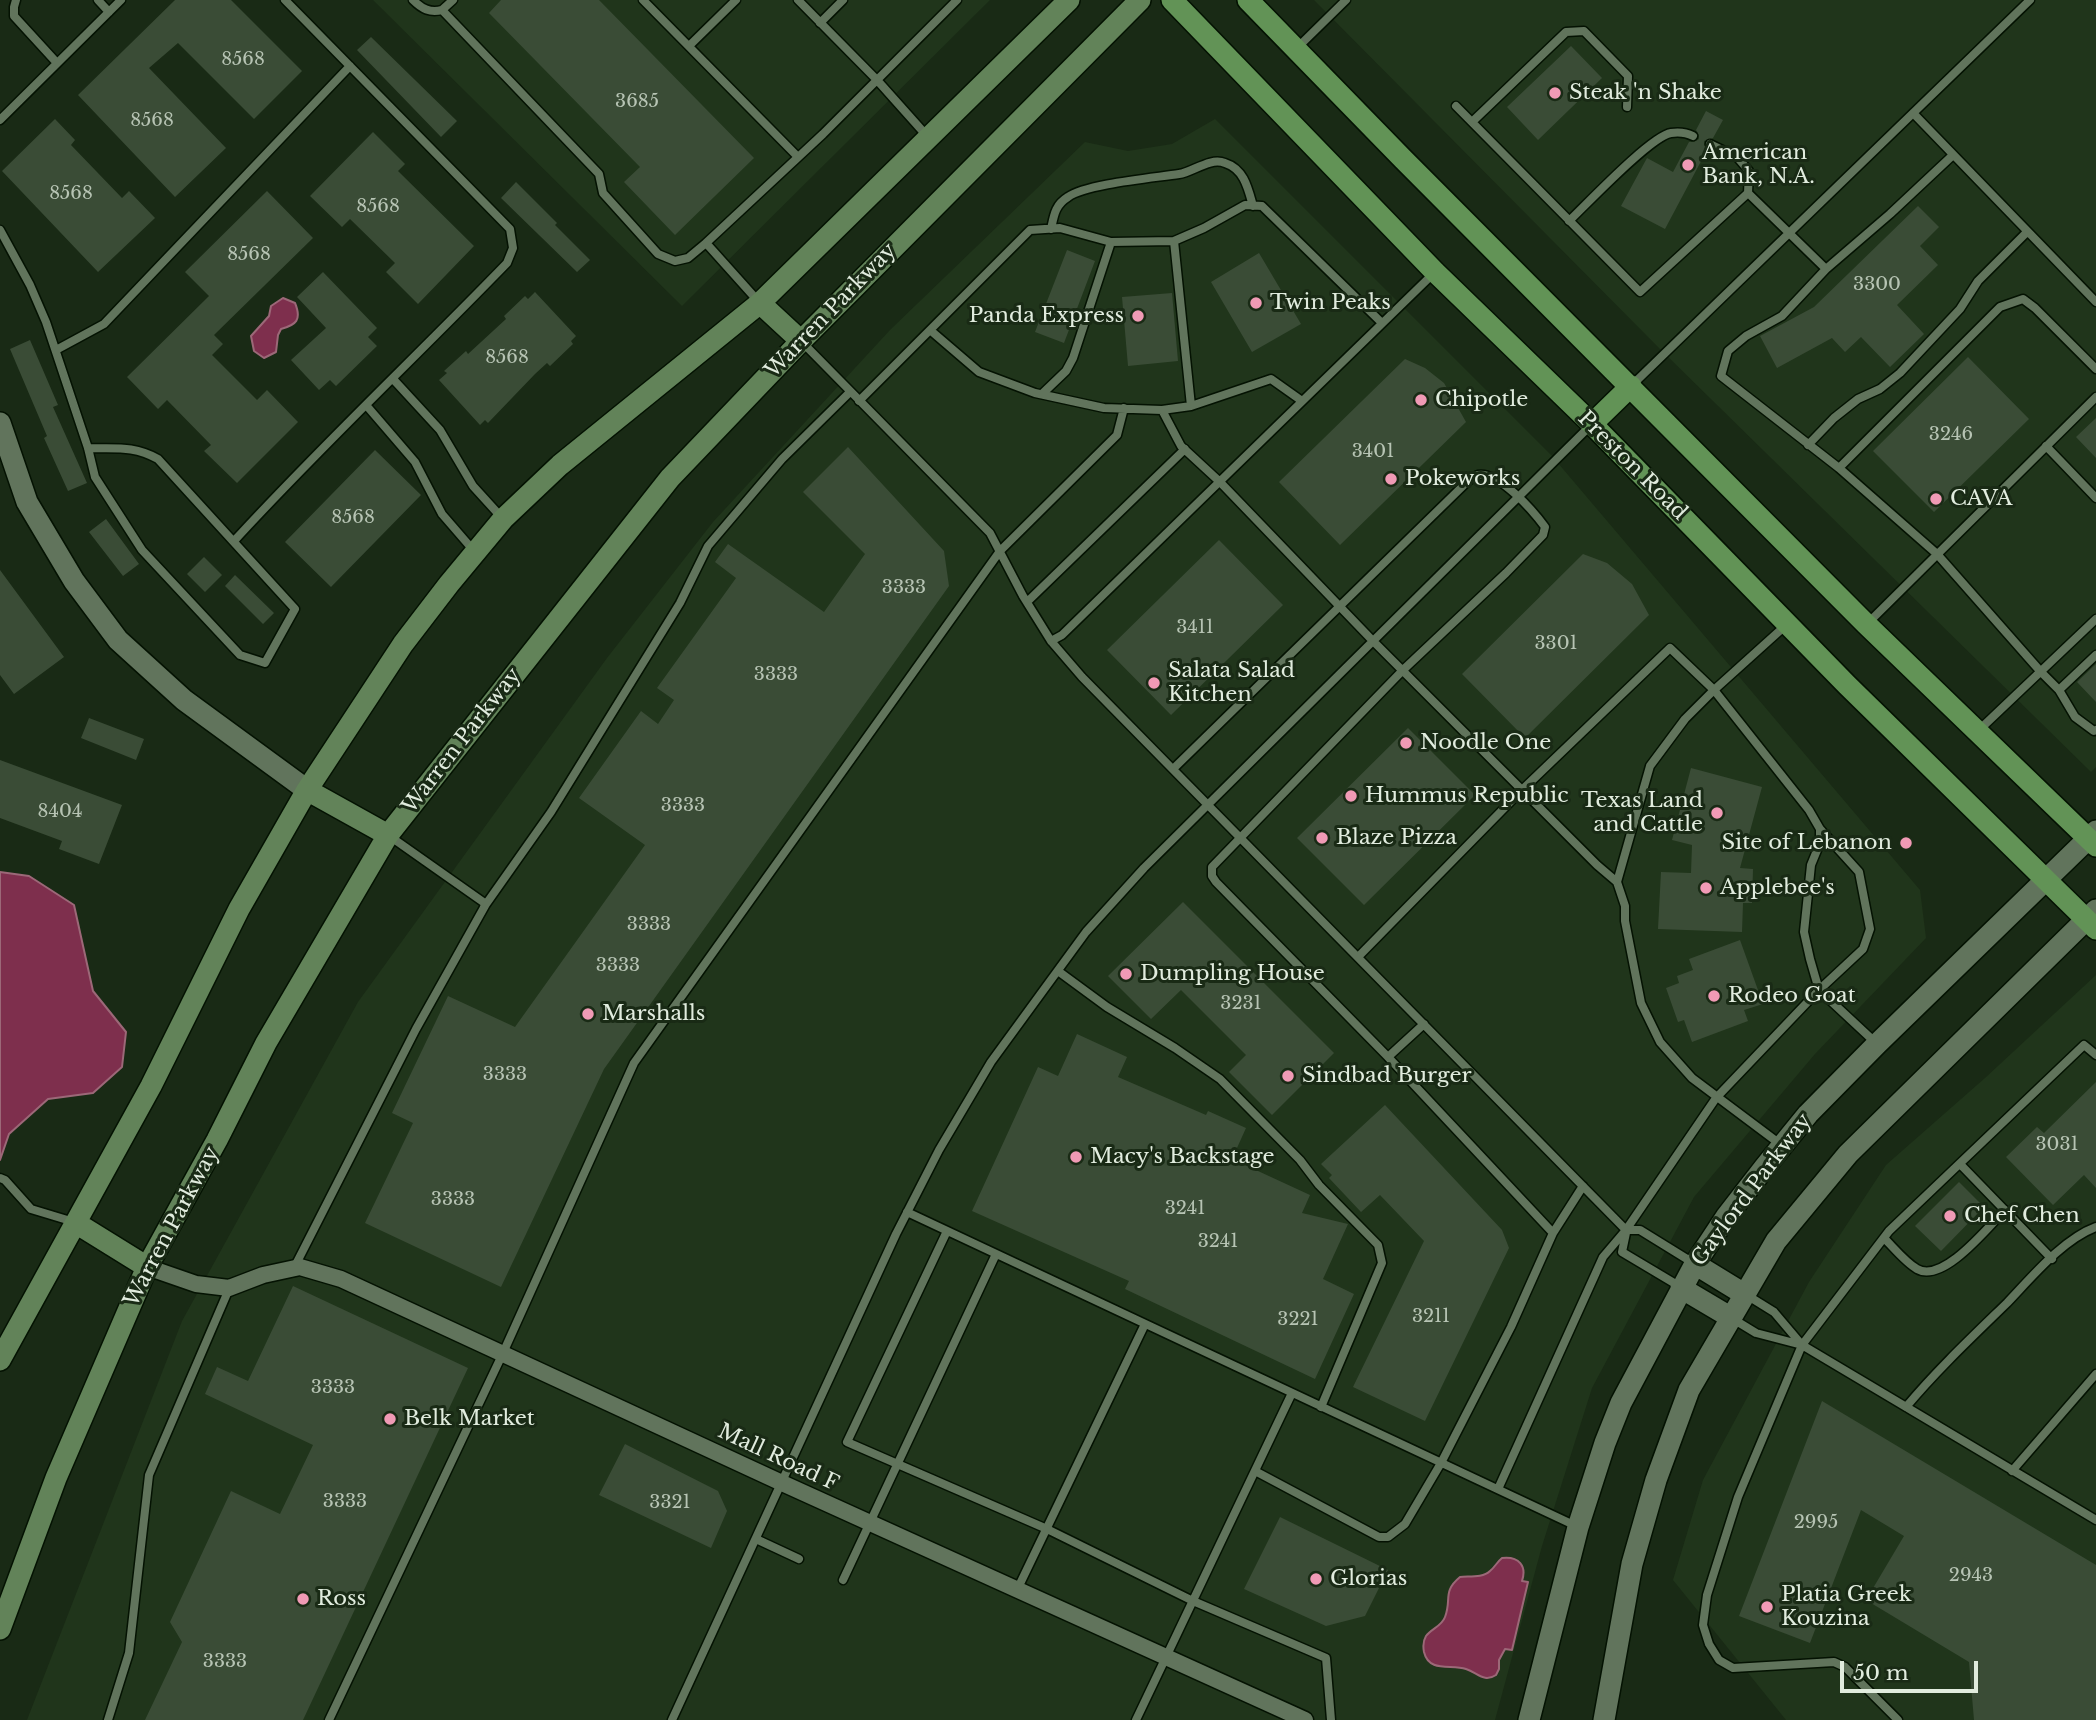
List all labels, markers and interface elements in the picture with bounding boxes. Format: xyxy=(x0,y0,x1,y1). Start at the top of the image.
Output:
house number: 8568 xyxy=(221,49,265,71)
place label: Steak 'n Shake xyxy=(1569,80,1722,106)
marker: Steak 'n Shake xyxy=(1547,85,1563,101)
house number: 3685 xyxy=(615,91,659,113)
house number: 8568 xyxy=(130,110,174,132)
place label: American Bank, N.A. xyxy=(1702,140,1815,190)
marker: American Bank, N.A. xyxy=(1680,157,1696,173)
house number: 8568 xyxy=(49,183,93,205)
house number: 8568 xyxy=(356,196,400,218)
street label: Warren Parkway xyxy=(760,238,902,384)
house number: 8568 xyxy=(227,244,271,266)
house number: 3300 xyxy=(1853,274,1901,296)
place label: Twin Peaks xyxy=(1270,290,1391,316)
marker: Twin Peaks xyxy=(1248,295,1264,311)
place label: Panda Express xyxy=(969,303,1124,329)
marker: Panda Express xyxy=(1130,308,1146,324)
house number: 8568 xyxy=(485,347,529,369)
place label: Chipotle xyxy=(1435,387,1528,413)
marker: Chipotle xyxy=(1413,392,1429,408)
street label: Preston Road xyxy=(1572,406,1692,526)
house number: 3246 xyxy=(1929,424,1973,446)
house number: 3401 xyxy=(1352,441,1394,463)
place label: Pokeworks xyxy=(1405,466,1520,492)
marker: Pokeworks xyxy=(1383,471,1399,487)
place label: CAVA xyxy=(1950,486,2013,512)
marker: CAVA xyxy=(1928,491,1944,507)
house number: 8568 xyxy=(331,507,375,529)
house number: 3333 xyxy=(882,577,926,599)
house number: 3411 xyxy=(1176,617,1214,639)
house number: 3301 xyxy=(1534,633,1578,655)
place label: Salata Salad Kitchen xyxy=(1168,658,1295,708)
street label: Warren Parkway xyxy=(397,663,527,819)
house number: 3333 xyxy=(754,664,798,686)
marker: Salata Salad Kitchen xyxy=(1146,675,1162,691)
place label: Noodle One xyxy=(1420,730,1551,756)
marker: Noodle One xyxy=(1398,735,1414,751)
place label: Hummus Republic xyxy=(1365,783,1569,809)
marker: Hummus Republic xyxy=(1343,788,1359,804)
place label: Texas Land and Cattle xyxy=(1581,788,1703,838)
house number: 3333 xyxy=(661,795,705,817)
house number: 8404 xyxy=(38,801,82,823)
marker: Texas Land and Cattle xyxy=(1709,805,1725,821)
place label: Blaze Pizza xyxy=(1336,825,1457,851)
marker: Blaze Pizza xyxy=(1314,830,1330,846)
place label: Site of Lebanon xyxy=(1722,830,1892,856)
marker: Site of Lebanon xyxy=(1898,835,1914,851)
place label: Applebee's xyxy=(1720,875,1835,901)
marker: Applebee's xyxy=(1698,880,1714,896)
house number: 3333 xyxy=(627,914,671,936)
house number: 3333 xyxy=(596,955,640,977)
place label: Dumpling House xyxy=(1140,961,1325,987)
marker: Dumpling House xyxy=(1118,966,1134,982)
place label: Rodeo Goat xyxy=(1728,983,1856,1009)
marker: Rodeo Goat xyxy=(1706,988,1722,1004)
house number: 3231 xyxy=(1220,993,1262,1015)
place label: Marshalls xyxy=(602,1001,705,1027)
marker: Marshalls xyxy=(580,1006,596,1022)
place label: Sindbad Burger xyxy=(1302,1063,1472,1089)
house number: 3333 xyxy=(483,1064,527,1086)
marker: Sindbad Burger xyxy=(1280,1068,1296,1084)
street label: Gaylord Parkway xyxy=(1686,1109,1818,1271)
house number: 3031 xyxy=(2035,1134,2079,1156)
street label: Warren Parkway xyxy=(119,1143,225,1311)
place label: Macy's Backstage xyxy=(1090,1144,1275,1170)
marker: Macy's Backstage xyxy=(1068,1149,1084,1165)
house number: 3333 xyxy=(431,1189,475,1211)
house number: 3241 xyxy=(1165,1198,1205,1220)
place label: Chef Chen xyxy=(1964,1203,2080,1229)
marker: Chef Chen xyxy=(1942,1208,1958,1224)
house number: 3241 xyxy=(1198,1231,1238,1253)
house number: 3211 xyxy=(1412,1306,1450,1328)
house number: 3221 xyxy=(1277,1309,1319,1331)
house number: 3333 xyxy=(311,1377,355,1399)
place label: Belk Market xyxy=(404,1406,535,1432)
marker: Belk Market xyxy=(382,1411,398,1427)
street label: Mall Road F xyxy=(714,1419,842,1497)
house number: 3333 xyxy=(323,1491,367,1513)
house number: 3321 xyxy=(649,1492,691,1514)
house number: 2995 xyxy=(1794,1512,1838,1534)
house number: 2943 xyxy=(1949,1565,1993,1587)
place label: Glorias xyxy=(1330,1566,1407,1592)
marker: Glorias xyxy=(1308,1571,1324,1587)
place label: Platia Greek Kouzina xyxy=(1781,1582,1912,1632)
place label: Ross xyxy=(317,1586,366,1612)
marker: Ross xyxy=(295,1591,311,1607)
marker: Platia Greek Kouzina xyxy=(1759,1599,1775,1615)
scale bar xyxy=(1844,1646,1982,1690)
house number: 3333 xyxy=(203,1651,247,1673)
text: 50 m xyxy=(1853,1660,1908,1686)

